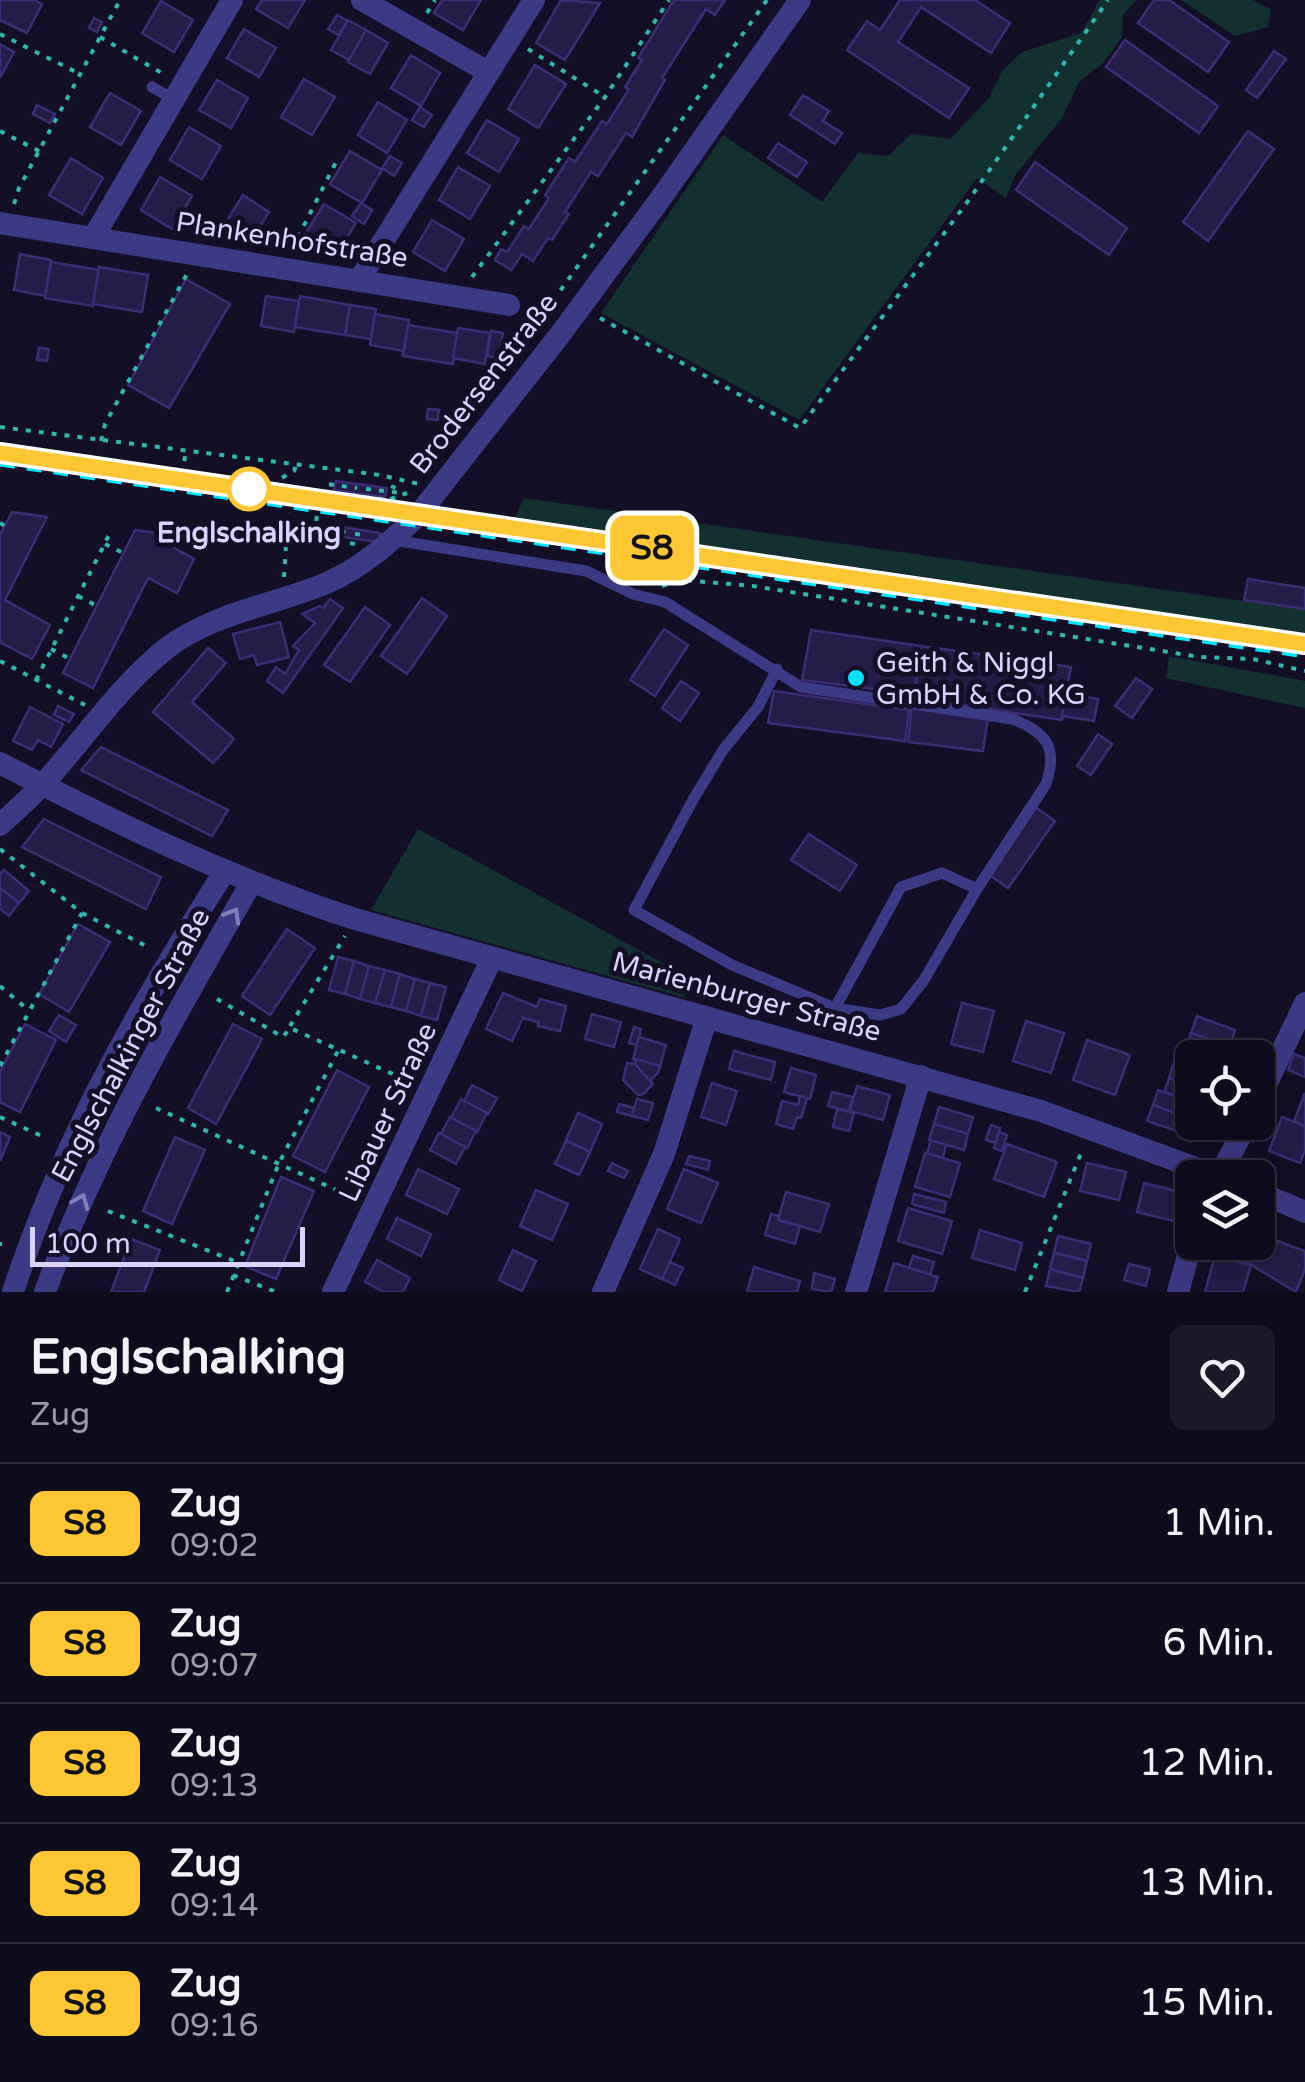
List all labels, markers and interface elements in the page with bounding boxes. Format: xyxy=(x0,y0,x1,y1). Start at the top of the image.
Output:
street label: Plankenhofstraße xyxy=(173,205,410,275)
street label: Brodersenstraße xyxy=(403,286,565,481)
marker: Englschalking xyxy=(228,468,270,510)
place label: Englschalking xyxy=(157,516,341,550)
line badge: S8 xyxy=(607,516,697,580)
text: S8 xyxy=(630,527,674,569)
place label: Geith & Niggl GmbH & Co. KG xyxy=(876,646,1086,712)
marker: Geith & Niggl GmbH & Co. KG xyxy=(845,667,867,689)
street label: Englschalkinger Straße xyxy=(44,903,217,1188)
one-way arrow xyxy=(221,908,240,926)
street label: Marienburger Straße xyxy=(609,945,885,1049)
street label: Libauer Straße xyxy=(332,1017,444,1208)
map controls xyxy=(1175,1040,1275,1260)
button: locate xyxy=(1175,1040,1275,1140)
button: layers xyxy=(1175,1160,1275,1260)
one-way arrow xyxy=(69,1194,89,1211)
scale bar xyxy=(30,1222,305,1266)
text: 100 m xyxy=(45,1227,131,1261)
button: heart xyxy=(1170,1325,1275,1430)
text: Englschalking xyxy=(30,1329,346,1387)
text: Zug xyxy=(30,1396,90,1434)
text: Zug xyxy=(170,1481,241,1527)
text: 1 Min. xyxy=(1162,1500,1275,1546)
text: S8 xyxy=(63,1502,107,1544)
text: 09:02 xyxy=(170,1527,259,1565)
text: Zug xyxy=(170,1601,241,1647)
text: 6 Min. xyxy=(1162,1620,1275,1666)
text: S8 xyxy=(63,1622,107,1664)
text: 09:07 xyxy=(170,1647,259,1685)
text: Zug xyxy=(170,1721,241,1767)
text: 12 Min. xyxy=(1139,1740,1275,1786)
text: S8 xyxy=(63,1742,107,1784)
text: 09:13 xyxy=(170,1767,259,1805)
text: Zug xyxy=(170,1841,241,1887)
text: 13 Min. xyxy=(1139,1860,1275,1906)
text: S8 xyxy=(63,1862,107,1904)
text: 09:14 xyxy=(170,1887,259,1925)
text: Zug xyxy=(170,1961,241,2007)
text: 15 Min. xyxy=(1139,1980,1275,2026)
text: S8 xyxy=(63,1982,107,2024)
text: 09:16 xyxy=(170,2007,259,2045)

